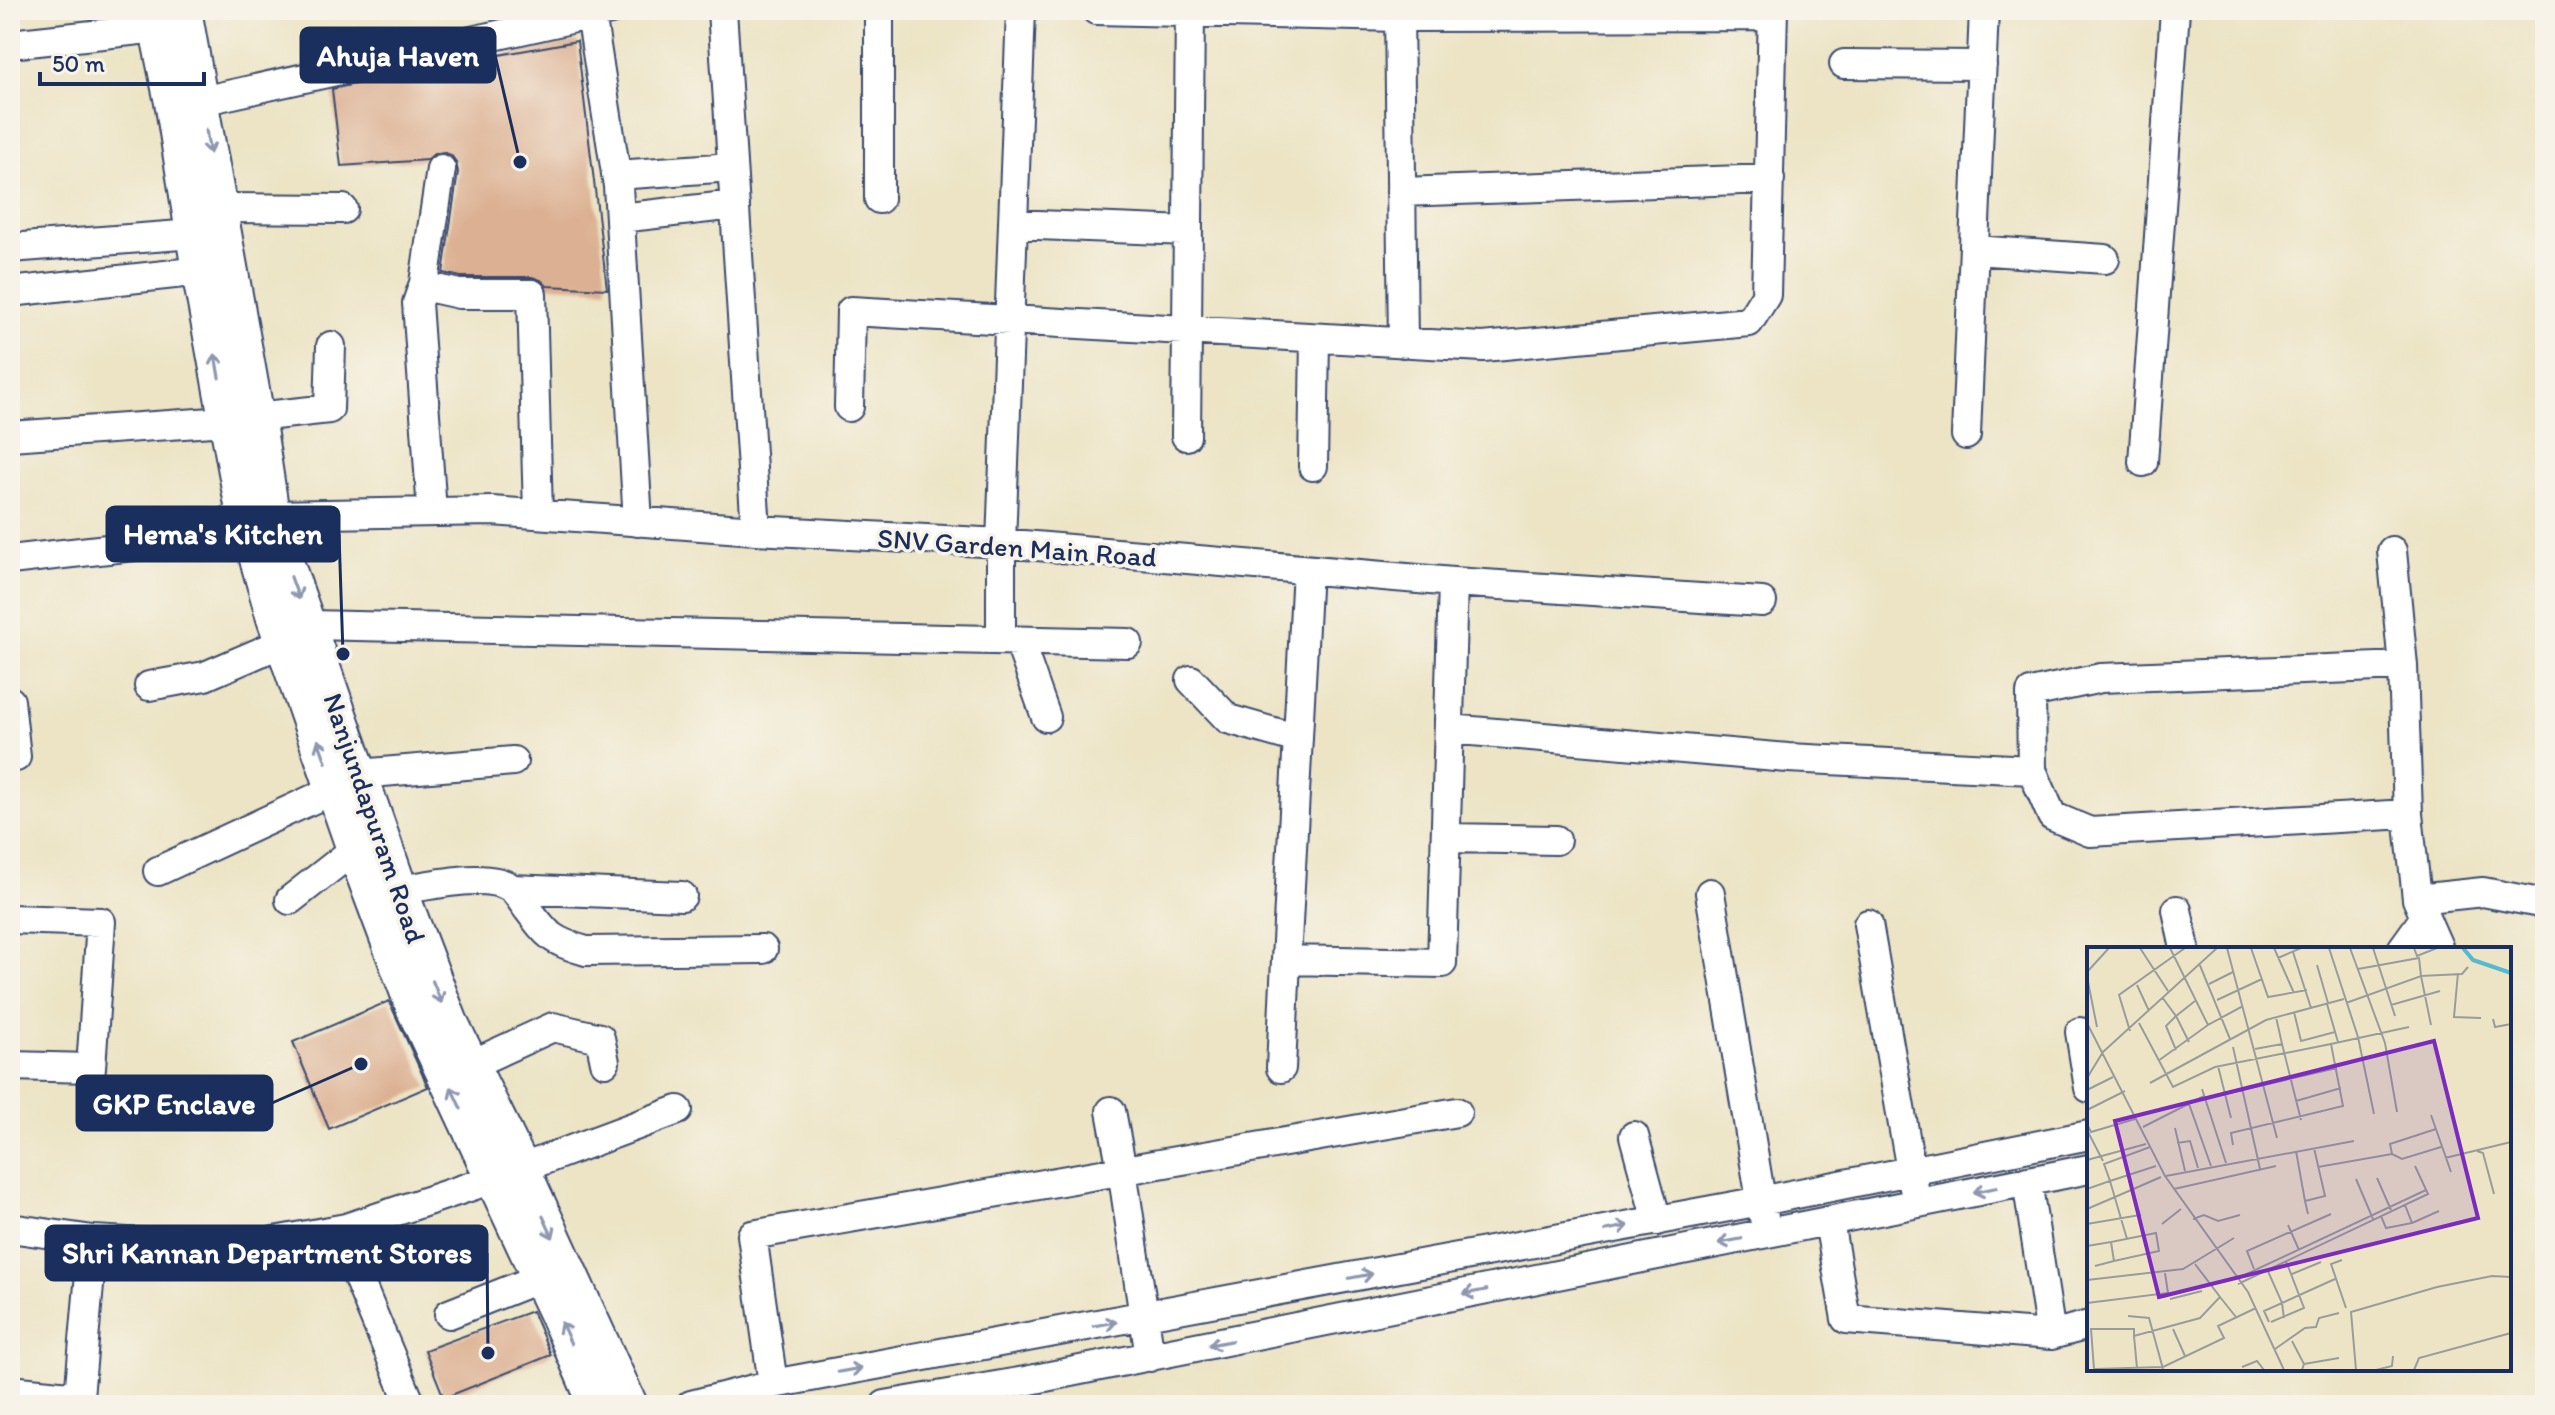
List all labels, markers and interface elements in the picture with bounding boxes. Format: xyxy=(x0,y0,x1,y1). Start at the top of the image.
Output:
callout: Ahuja Haven xyxy=(301,28,495,82)
scale bar xyxy=(40,36,204,86)
text: Ahuja Haven xyxy=(316,37,479,74)
text: 50 m xyxy=(52,49,105,78)
one-way arrow xyxy=(201,129,216,154)
one-way arrow xyxy=(209,354,224,379)
callout: Hema's Kitchen xyxy=(107,507,339,561)
text: Hema's Kitchen xyxy=(123,515,323,552)
street label: SNV Garden Main Road xyxy=(876,520,1158,574)
one-way arrow xyxy=(289,576,303,600)
street label: Nanjundapuram Road xyxy=(316,689,434,947)
one-way arrow xyxy=(314,739,329,764)
inset map xyxy=(2087,947,2511,1371)
one-way arrow xyxy=(431,979,445,1004)
callout: GKP Enclave xyxy=(77,1076,272,1130)
text: GKP Enclave xyxy=(93,1085,255,1122)
one-way arrow xyxy=(448,1086,463,1110)
one-way arrow xyxy=(1973,1183,1999,1198)
one-way arrow xyxy=(541,1215,556,1239)
one-way arrow xyxy=(1603,1220,1629,1235)
callout: Shri Kannan Department Stores xyxy=(46,1226,487,1280)
text: Shri Kannan Department Stores xyxy=(62,1234,472,1271)
one-way arrow xyxy=(1718,1235,1744,1250)
one-way arrow xyxy=(1348,1268,1373,1283)
one-way arrow xyxy=(1463,1285,1489,1300)
one-way arrow xyxy=(1092,1315,1118,1330)
one-way arrow xyxy=(558,1321,573,1345)
one-way arrow xyxy=(1208,1336,1234,1351)
one-way arrow xyxy=(836,1362,862,1377)

